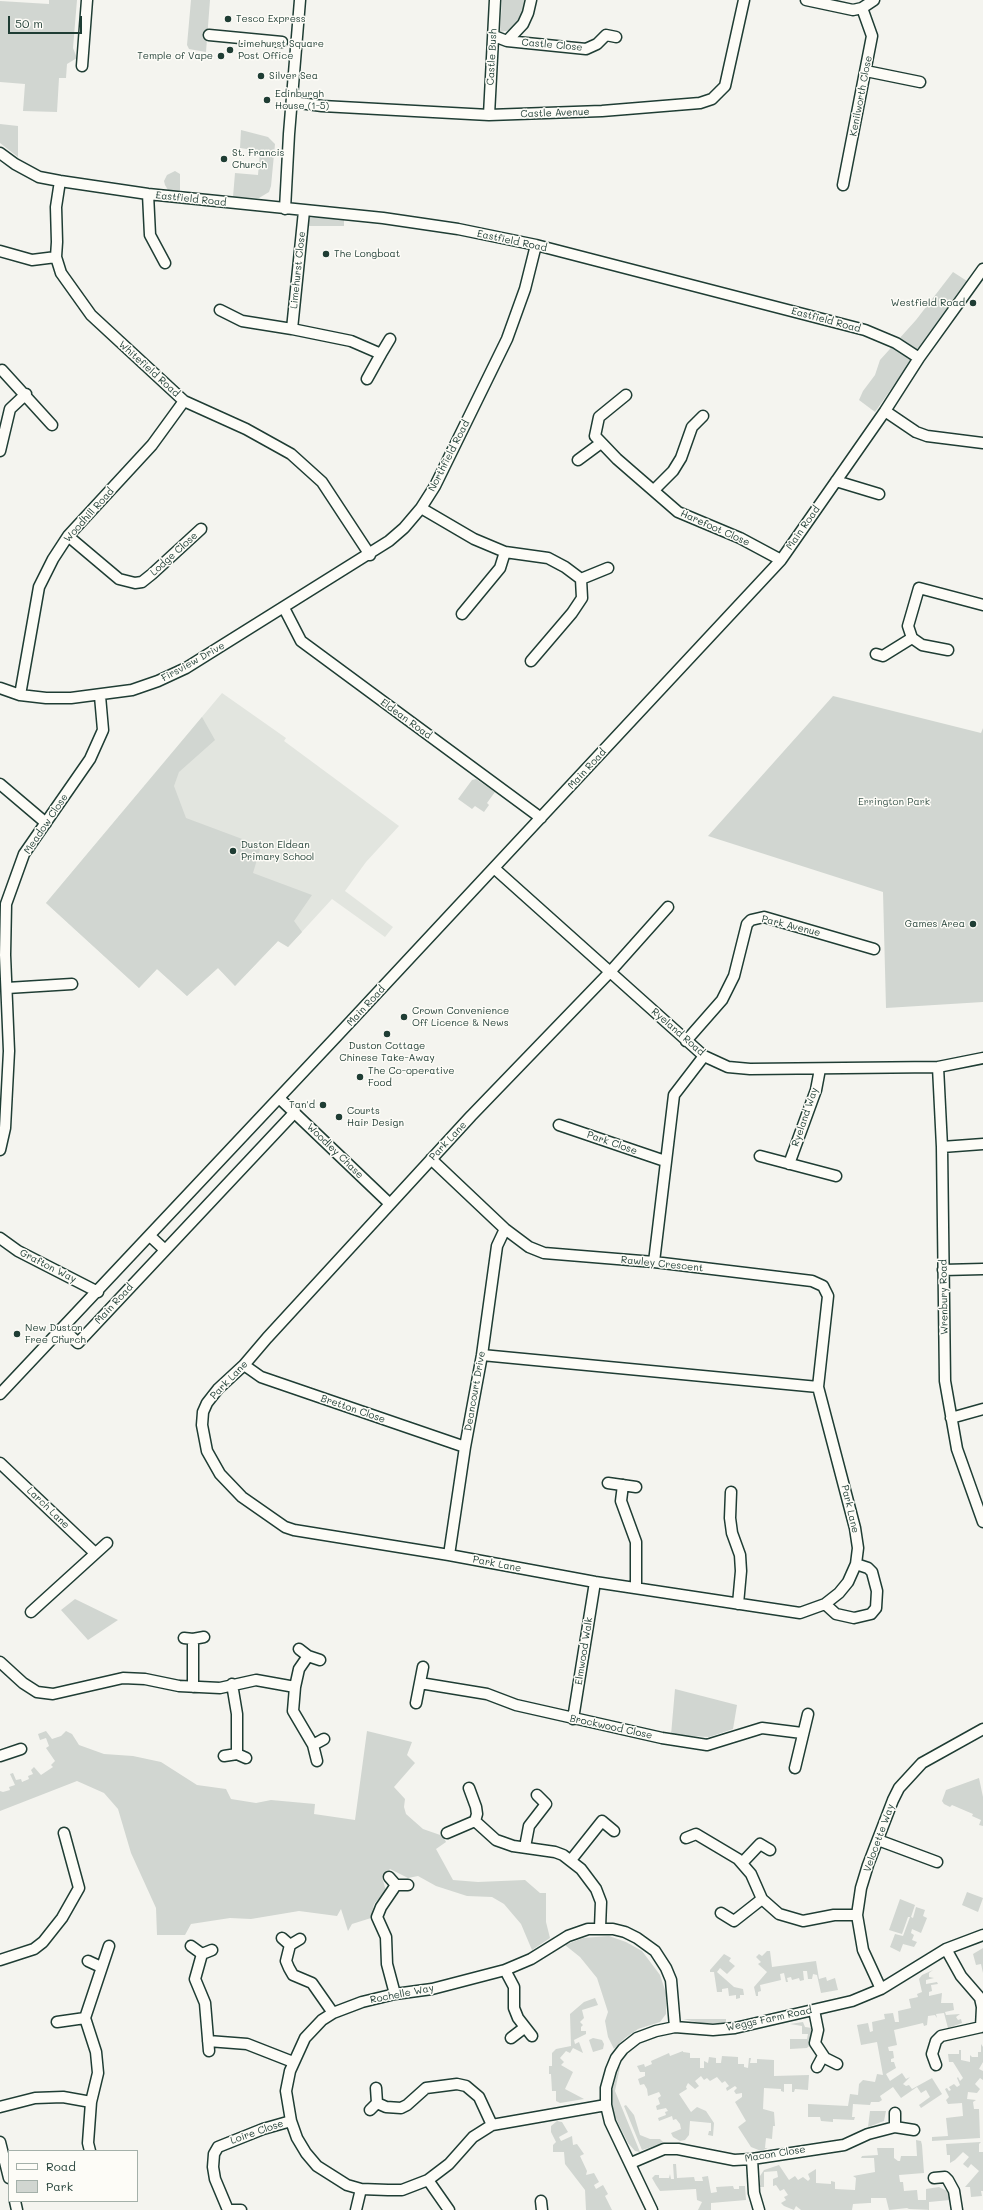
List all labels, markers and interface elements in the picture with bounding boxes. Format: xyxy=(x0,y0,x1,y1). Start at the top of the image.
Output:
scale bar xyxy=(10,8,84,34)
place label: Tesco Express xyxy=(236,13,306,25)
marker: Tesco Express xyxy=(223,14,233,24)
text: 50 m xyxy=(15,15,43,31)
street label: Castle Bush xyxy=(485,28,499,86)
street label: Castle Close xyxy=(521,36,583,54)
place label: Limehurst Square Post Office xyxy=(238,38,324,62)
marker: Limehurst Square Post Office xyxy=(225,45,235,55)
place label: Temple of Vape xyxy=(137,50,213,62)
marker: Temple of Vape xyxy=(216,51,226,61)
street label: Kenilworth Close xyxy=(847,55,875,137)
place label: Silver Sea xyxy=(269,70,318,82)
marker: Silver Sea xyxy=(256,71,266,81)
place label: Edinburgh House (1-5) xyxy=(275,88,329,112)
marker: Edinburgh House (1-5) xyxy=(262,95,272,105)
street label: Castle Avenue xyxy=(520,106,590,120)
place label: St. Francis Church xyxy=(232,147,284,170)
marker: St. Francis Church xyxy=(219,154,229,164)
street label: Eastfield Road xyxy=(155,189,227,209)
street label: Eastfield Road xyxy=(476,228,548,254)
street label: Limehurst Close xyxy=(288,231,308,309)
place label: The Longboat xyxy=(334,248,400,260)
marker: The Longboat xyxy=(321,249,331,259)
place label: Westfield Road xyxy=(891,297,965,309)
marker: Westfield Road xyxy=(968,298,978,308)
street label: Eastfield Road xyxy=(790,305,862,335)
street label: Whitefield Road xyxy=(116,338,182,400)
street label: Northfield Road xyxy=(426,418,472,494)
street label: Woodhill Road xyxy=(62,485,116,545)
street label: Main Road xyxy=(783,504,823,552)
street label: Harefoot Close xyxy=(679,507,751,549)
street label: Lodge Close xyxy=(148,530,200,578)
street label: Firsview Drive xyxy=(159,640,227,684)
street label: Eldean Road xyxy=(378,696,434,742)
street label: Main Road xyxy=(565,746,609,792)
street label: Meadow Close xyxy=(21,792,71,856)
park label: Errington Park xyxy=(858,796,930,808)
place label: Duston Eldean Primary School xyxy=(241,839,314,862)
marker: Duston Eldean Primary School xyxy=(228,846,238,856)
street label: Park Avenue xyxy=(760,913,822,939)
place label: Games Area xyxy=(905,918,965,930)
marker: Games Area xyxy=(968,919,978,929)
street label: Main Road xyxy=(344,983,388,1029)
place label: Crown Convenience Off Licence & News xyxy=(412,1005,509,1028)
street label: Ryeland Road xyxy=(649,1006,707,1058)
marker: Crown Convenience Off Licence & News xyxy=(399,1012,409,1022)
marker: Duston Cottage Chinese Take-Away xyxy=(382,1029,392,1039)
place label: Duston Cottage Chinese Take-Away xyxy=(339,1040,435,1064)
place label: The Co-operative Food xyxy=(368,1065,454,1088)
marker: The Co-operative Food xyxy=(355,1072,365,1082)
street label: Ryeland Way xyxy=(789,1086,821,1148)
place label: Tan'd xyxy=(289,1099,315,1111)
marker: Tan'd xyxy=(318,1100,328,1110)
place label: Courts Hair Design xyxy=(347,1105,404,1128)
marker: Courts Hair Design xyxy=(334,1112,344,1122)
street label: Park Lane xyxy=(427,1119,469,1163)
street label: Woodley Chase xyxy=(304,1121,366,1181)
street label: Park Close xyxy=(585,1129,639,1157)
street label: Grafton Way xyxy=(18,1247,78,1285)
street label: Rawley Crescent xyxy=(620,1254,704,1274)
street label: Wrenbury Road xyxy=(937,1259,951,1335)
street label: Main Road xyxy=(92,1281,136,1327)
place label: New Duston Free Church xyxy=(25,1322,86,1346)
marker: New Duston Free Church xyxy=(12,1329,22,1339)
street label: Deancourt Drive xyxy=(462,1350,488,1432)
street label: Park Lane xyxy=(208,1358,250,1402)
street label: Bretton Close xyxy=(319,1392,387,1426)
street label: Park Lane xyxy=(839,1484,861,1534)
street label: Larch Lane xyxy=(24,1485,72,1531)
street label: Park Lane xyxy=(472,1553,522,1575)
street label: Elmwood Walk xyxy=(573,1616,595,1686)
street label: Brockwood Close xyxy=(569,1712,653,1742)
street label: Velocette Way xyxy=(861,1802,897,1874)
street label: Rochelle Way xyxy=(369,1982,435,2006)
street label: Weggs Farm Road xyxy=(725,2004,813,2034)
street label: Loire Close xyxy=(229,2117,285,2147)
street label: Macon Close xyxy=(744,2143,806,2165)
legend xyxy=(8,2150,138,2202)
text: Road xyxy=(46,2158,76,2174)
text: Park xyxy=(46,2178,73,2194)

